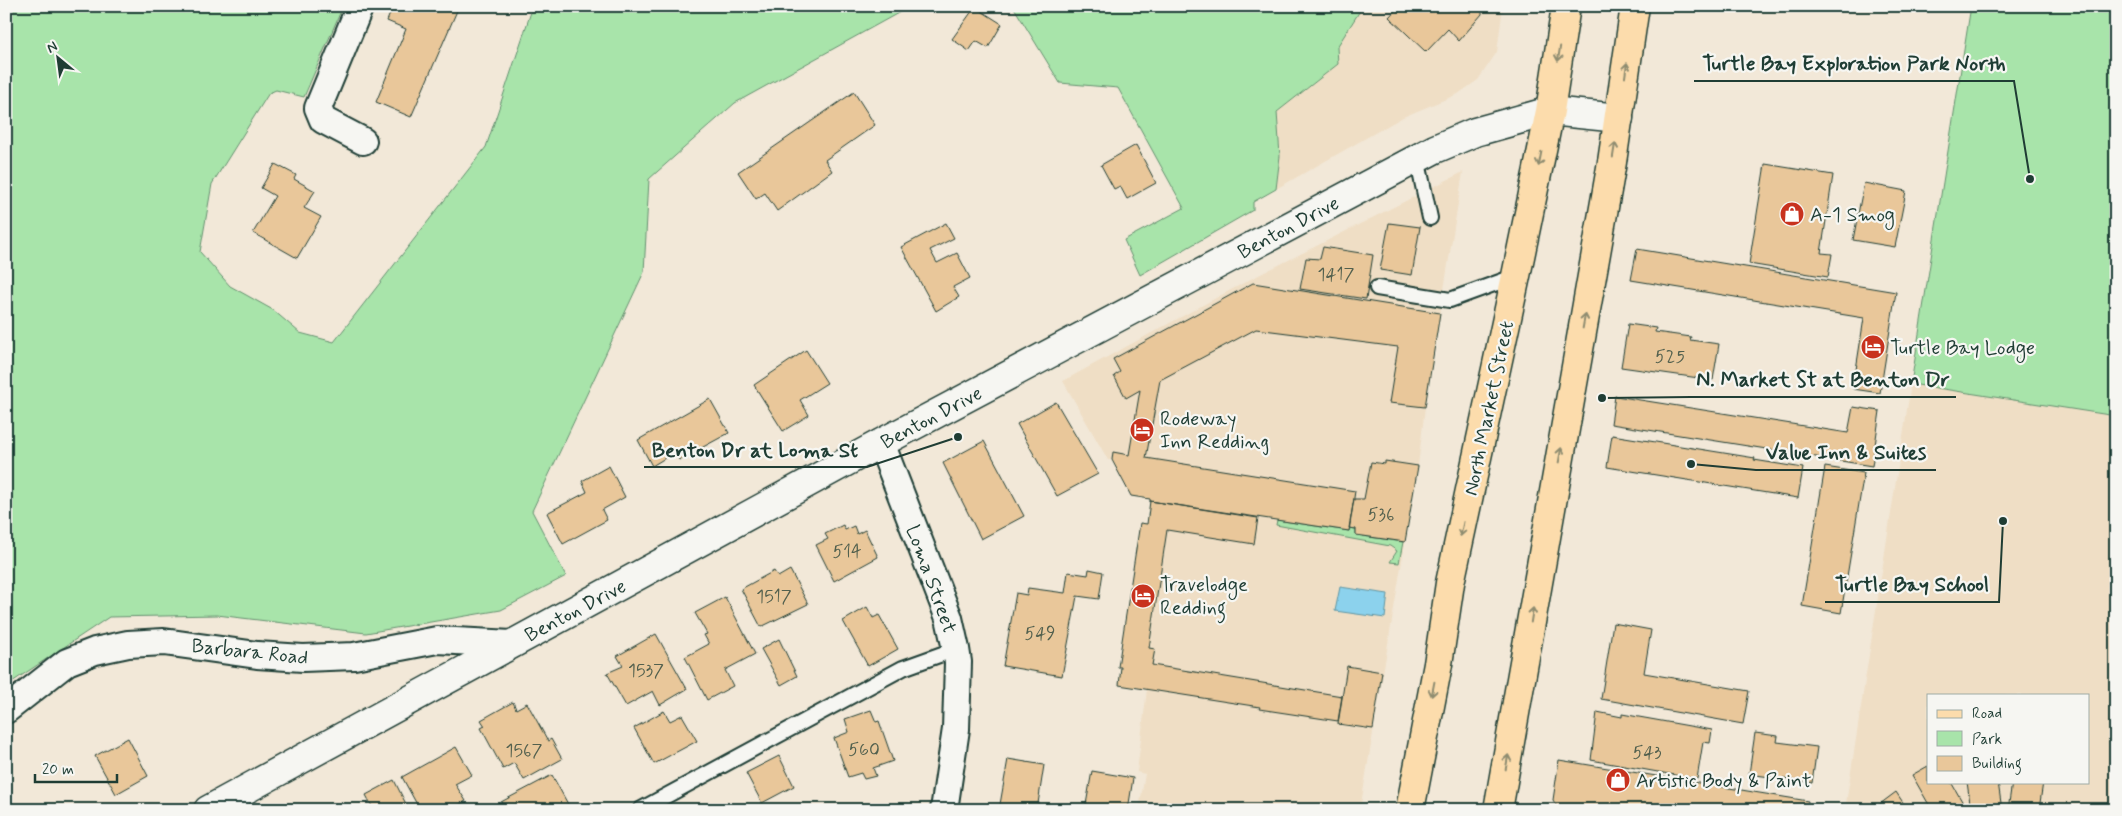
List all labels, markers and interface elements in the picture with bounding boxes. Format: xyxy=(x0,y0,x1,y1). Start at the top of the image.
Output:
north arrow xyxy=(32,32,82,82)
text: N xyxy=(44,37,61,58)
callout: Turtle Bay Exploration Park North xyxy=(1694,45,2014,81)
one-way arrow xyxy=(1553,46,1563,62)
text: Turtle Bay Exploration Park North xyxy=(1702,50,2006,78)
one-way arrow xyxy=(1621,62,1631,78)
one-way arrow xyxy=(1609,142,1619,158)
one-way arrow xyxy=(1535,150,1544,166)
street label: Benton Drive xyxy=(1233,190,1344,266)
shop icon: A-1 Smog xyxy=(1779,201,1805,227)
place label: A-1 Smog xyxy=(1810,202,1895,230)
house number: 1417 xyxy=(1318,263,1355,287)
one-way arrow xyxy=(1579,313,1589,329)
street label: North Market Street xyxy=(1458,319,1521,498)
hotel icon: Turtle Bay Lodge xyxy=(1860,334,1886,360)
place label: Turtle Bay Lodge xyxy=(1890,335,2035,363)
house number: 525 xyxy=(1655,345,1685,369)
callout: N. Market St at Benton Dr xyxy=(1691,361,1956,397)
text: N. Market St at Benton Dr xyxy=(1696,366,1950,394)
street label: Benton Drive xyxy=(876,380,987,456)
place label: Rodeway Inn Redding xyxy=(1160,406,1269,456)
hotel icon: Rodeway Inn Redding xyxy=(1129,417,1155,443)
callout: Benton Dr at Loma St xyxy=(644,431,867,467)
callout: Value Inn & Suites xyxy=(1756,434,1936,470)
text: Benton Dr at Loma St xyxy=(652,437,858,465)
text: Value Inn & Suites xyxy=(1766,439,1927,467)
one-way arrow xyxy=(1555,447,1565,463)
house number: 536 xyxy=(1368,503,1394,527)
one-way arrow xyxy=(1456,520,1466,536)
street label: Loma Street xyxy=(899,522,963,637)
house number: 514 xyxy=(832,540,862,564)
callout: Turtle Bay School xyxy=(1825,566,1999,602)
text: Turtle Bay School xyxy=(1835,571,1989,599)
place label: Travelodge Redding xyxy=(1160,572,1248,624)
street label: Benton Drive xyxy=(520,573,631,649)
hotel icon: Travelodge Redding xyxy=(1130,583,1156,609)
house number: 1517 xyxy=(756,585,792,609)
one-way arrow xyxy=(1528,607,1538,623)
house number: 549 xyxy=(1024,622,1056,646)
street label: Barbara Road xyxy=(190,633,309,672)
house number: 1537 xyxy=(628,659,664,683)
one-way arrow xyxy=(1428,680,1437,696)
legend xyxy=(1927,694,2090,784)
text: Road xyxy=(1972,704,2002,724)
text: Park xyxy=(1972,730,2002,750)
house number: 560 xyxy=(848,738,880,762)
house number: 1567 xyxy=(505,739,543,763)
house number: 543 xyxy=(1632,741,1662,765)
scale bar xyxy=(35,751,118,783)
one-way arrow xyxy=(1502,754,1512,770)
text: Building xyxy=(1972,754,2022,775)
text: 20 m xyxy=(42,760,74,780)
shop icon: Artistic Body & Paint xyxy=(1605,767,1631,793)
place label: Artistic Body & Paint xyxy=(1636,768,1811,795)

